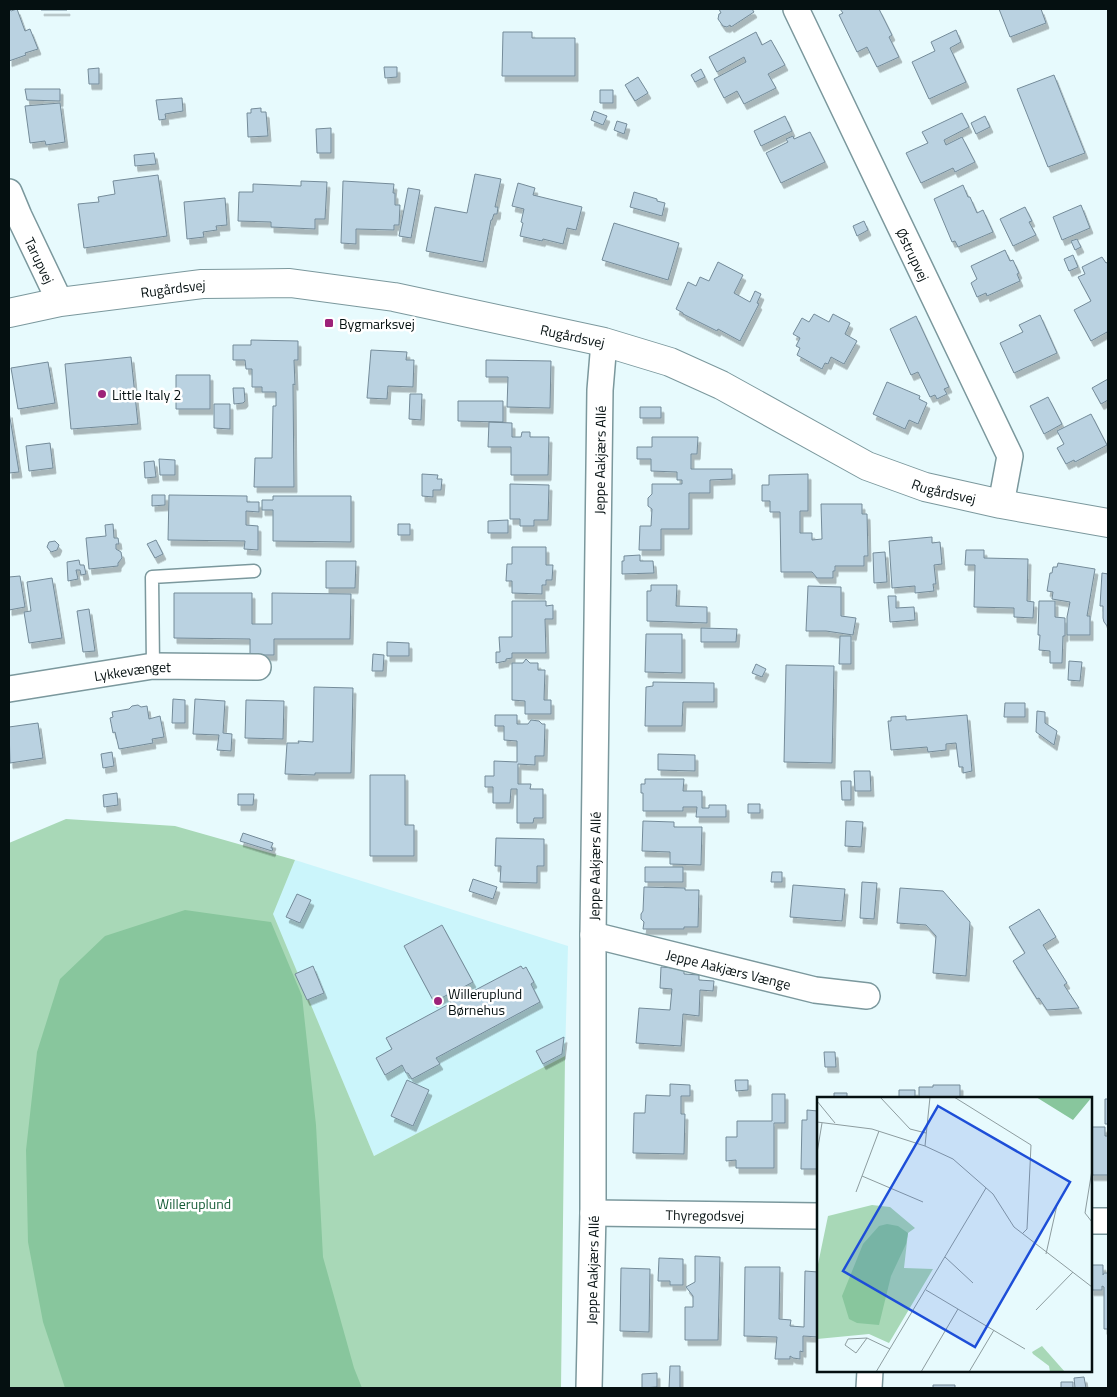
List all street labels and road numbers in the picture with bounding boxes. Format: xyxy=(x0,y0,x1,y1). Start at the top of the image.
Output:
street label: Østrupvej xyxy=(892,224,935,285)
street label: Tarupvej xyxy=(20,233,60,287)
street label: Rugårdsvej xyxy=(139,273,206,302)
street label: Rugårdsvej xyxy=(538,318,607,352)
street label: Jeppe Aakjærs Allé xyxy=(588,406,610,515)
street label: Rugårdsvej xyxy=(909,473,978,509)
street label: Lykkevænget xyxy=(92,655,171,686)
street label: Jeppe Aakjærs Allé xyxy=(583,812,605,921)
street label: Jeppe Aakjærs Vænge xyxy=(664,943,793,994)
street label: Thyregodsvej xyxy=(666,1203,744,1226)
street label: Jeppe Aakjærs Allé xyxy=(580,1215,603,1325)

